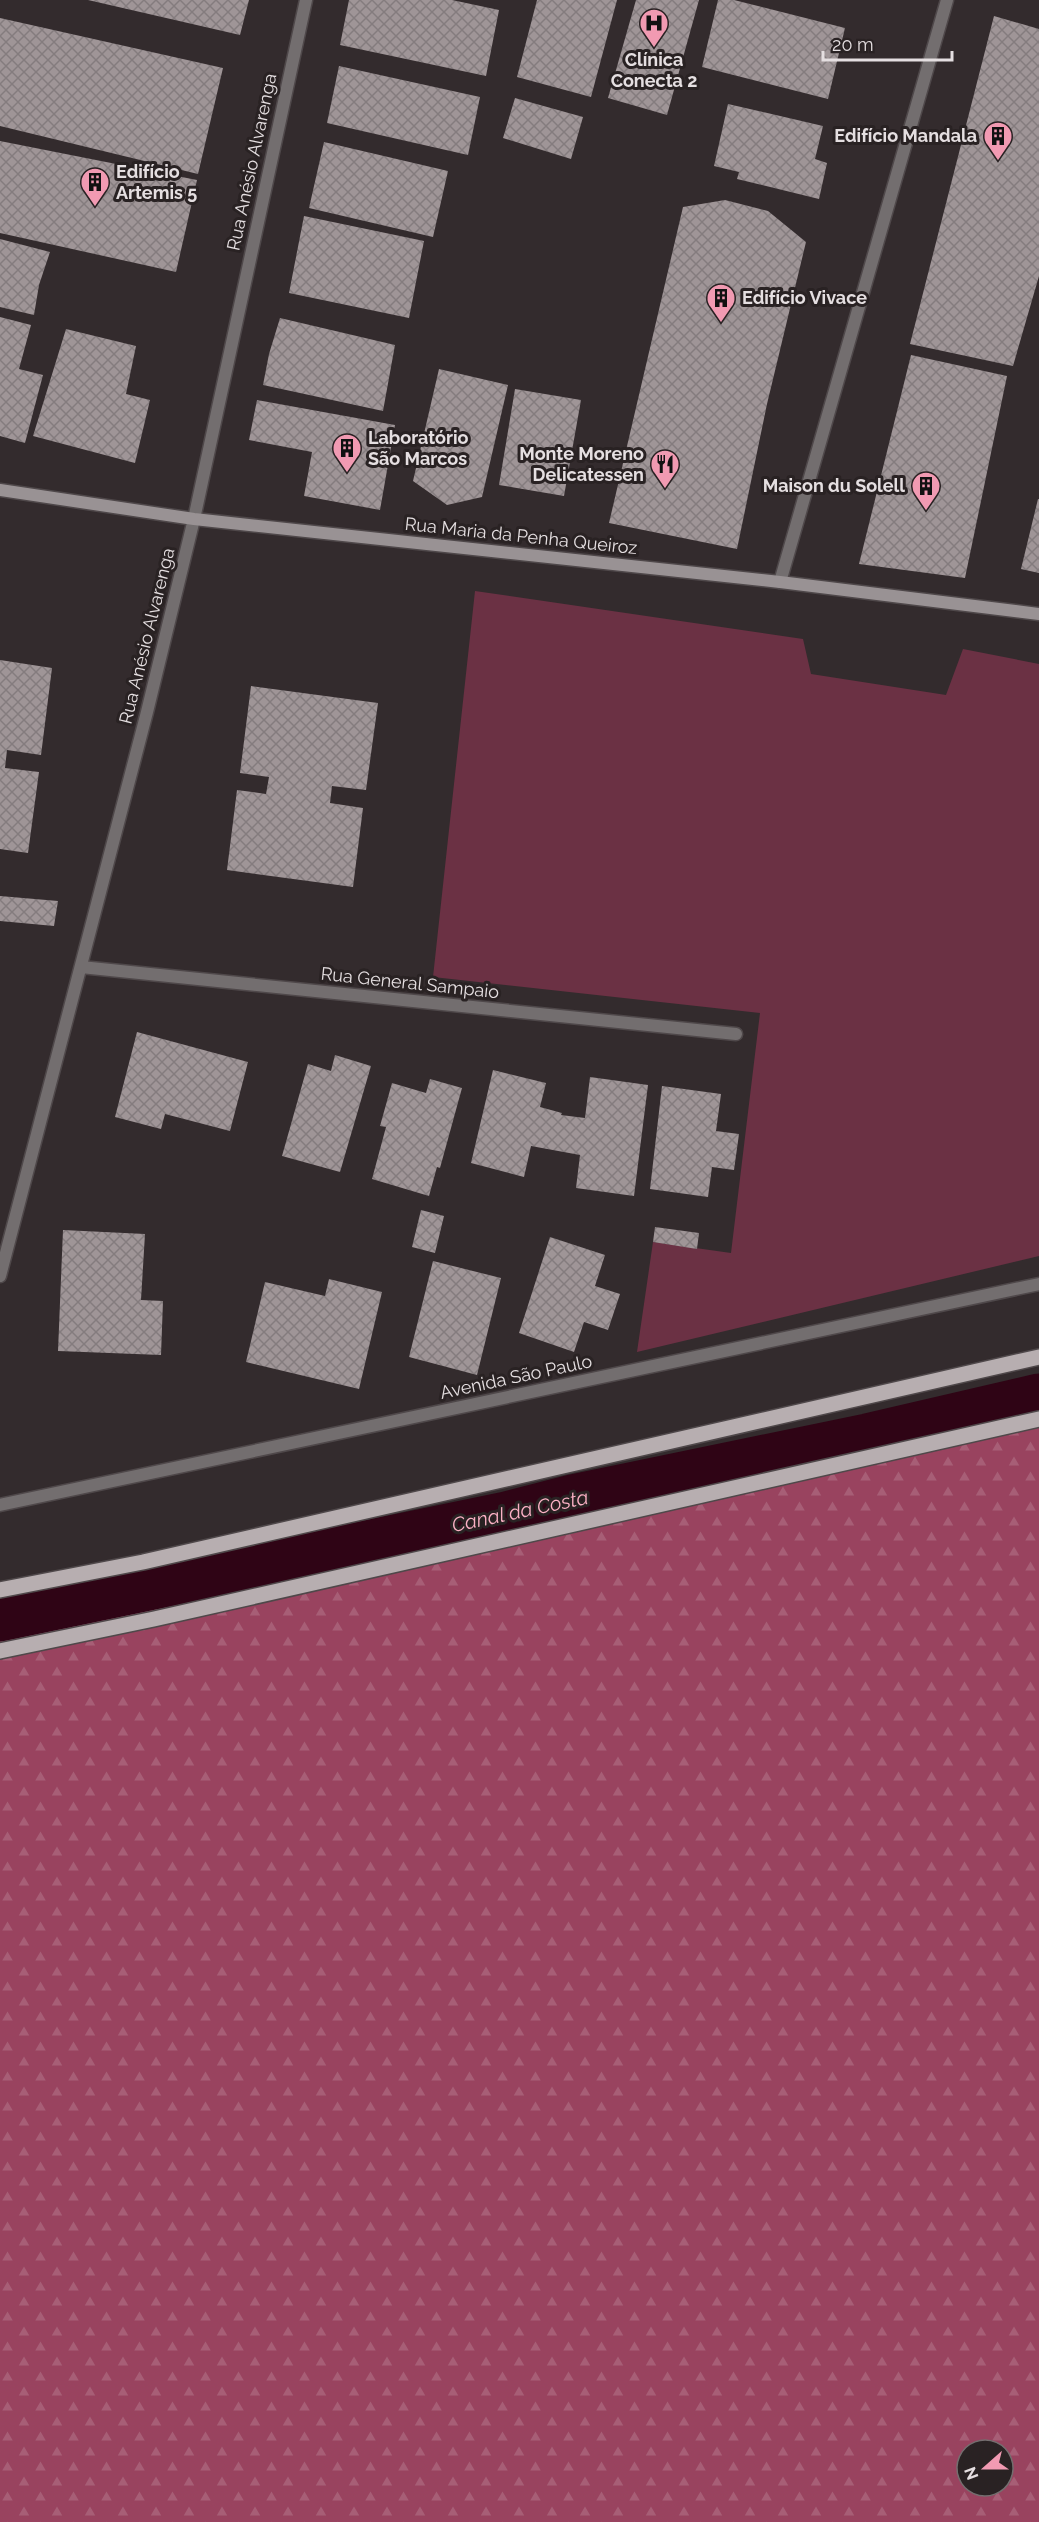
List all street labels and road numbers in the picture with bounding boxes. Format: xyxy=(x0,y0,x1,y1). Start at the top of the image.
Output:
street label: Rua Anésio Alvarenga xyxy=(222,71,281,252)
street label: Rua Maria da Penha Queiroz xyxy=(404,513,638,558)
street label: Rua Anésio Alvarenga xyxy=(114,546,179,726)
street label: Rua General Sampaio xyxy=(320,963,500,1002)
street label: Avenida São Paulo xyxy=(438,1350,594,1403)

